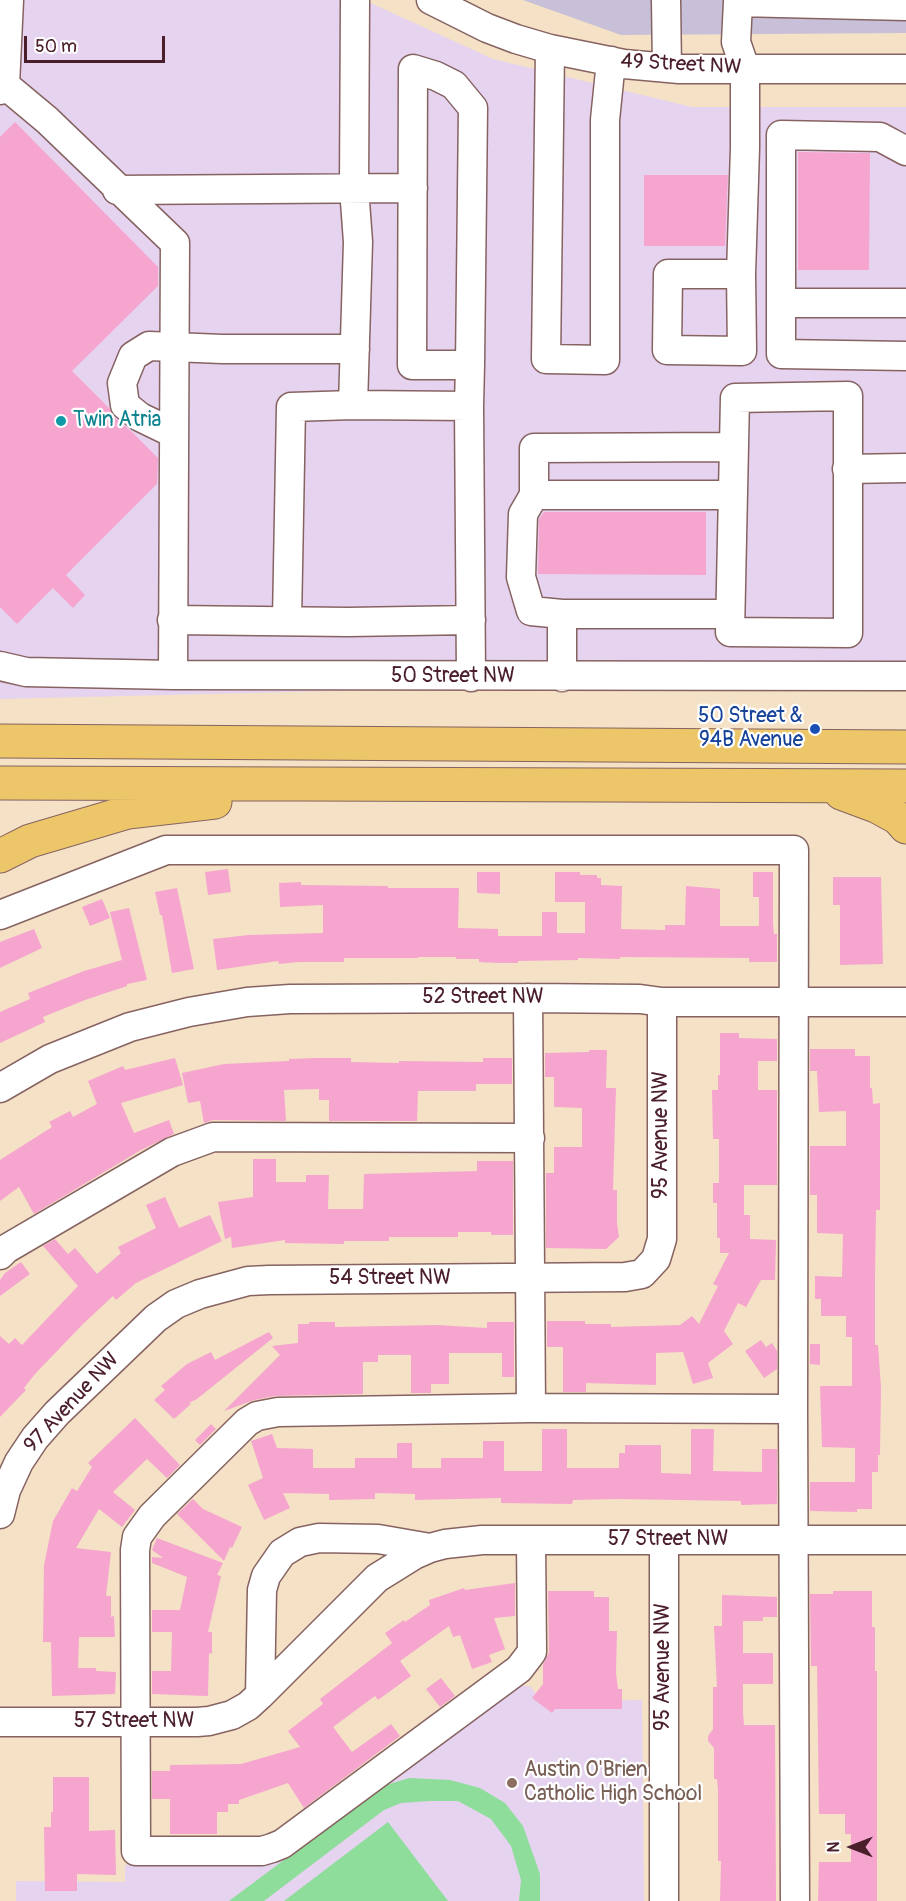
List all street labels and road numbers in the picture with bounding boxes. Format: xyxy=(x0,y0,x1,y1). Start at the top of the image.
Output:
street label: 49 Street NW xyxy=(620,49,742,81)
street label: 50 Street NW xyxy=(391,664,515,690)
street label: 52 Street NW xyxy=(422,985,544,1011)
street label: 95 Avenue NW xyxy=(649,1071,675,1199)
street label: 54 Street NW xyxy=(329,1266,451,1292)
street label: 97 Avenue NW xyxy=(19,1348,125,1458)
street label: 57 Street NW xyxy=(608,1527,728,1553)
street label: 95 Avenue NW xyxy=(651,1603,677,1731)
street label: 57 Street NW xyxy=(74,1709,194,1735)

